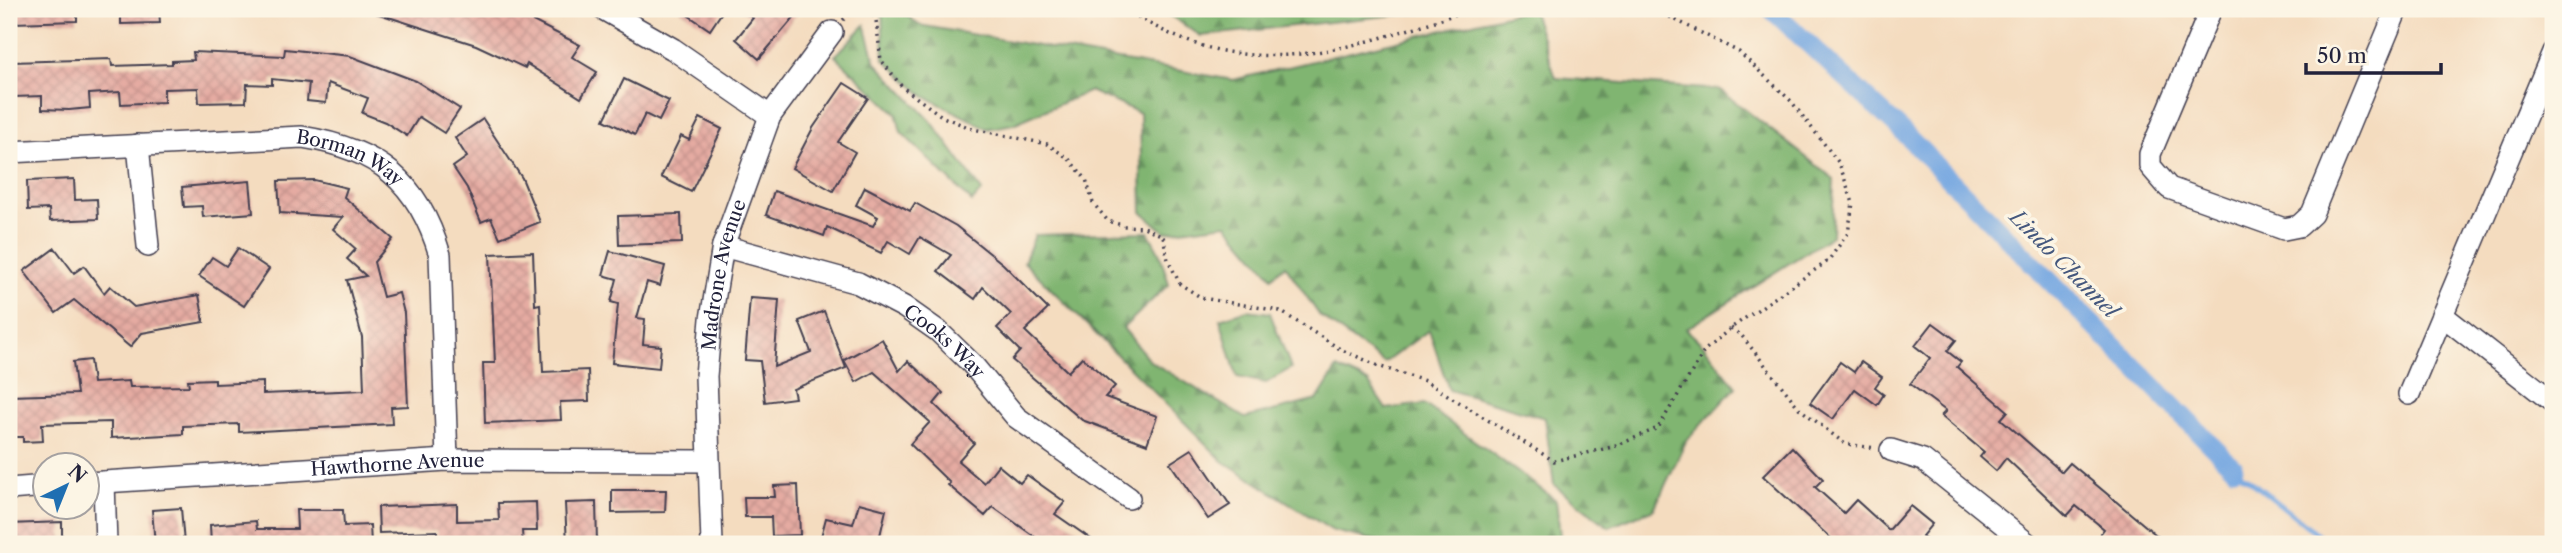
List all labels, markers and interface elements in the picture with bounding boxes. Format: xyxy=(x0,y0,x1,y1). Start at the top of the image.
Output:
scale bar xyxy=(2306,32,2441,76)
text: 50 m xyxy=(2317,43,2367,68)
street label: Borman Way xyxy=(295,125,409,191)
street label: Madrone Avenue xyxy=(697,196,751,352)
water label: Lindo Channel xyxy=(2004,203,2125,325)
street label: Cooks Way xyxy=(899,300,990,383)
street label: Hawthorne Avenue xyxy=(310,449,484,481)
north arrow xyxy=(32,452,102,522)
text: N xyxy=(63,460,91,488)

